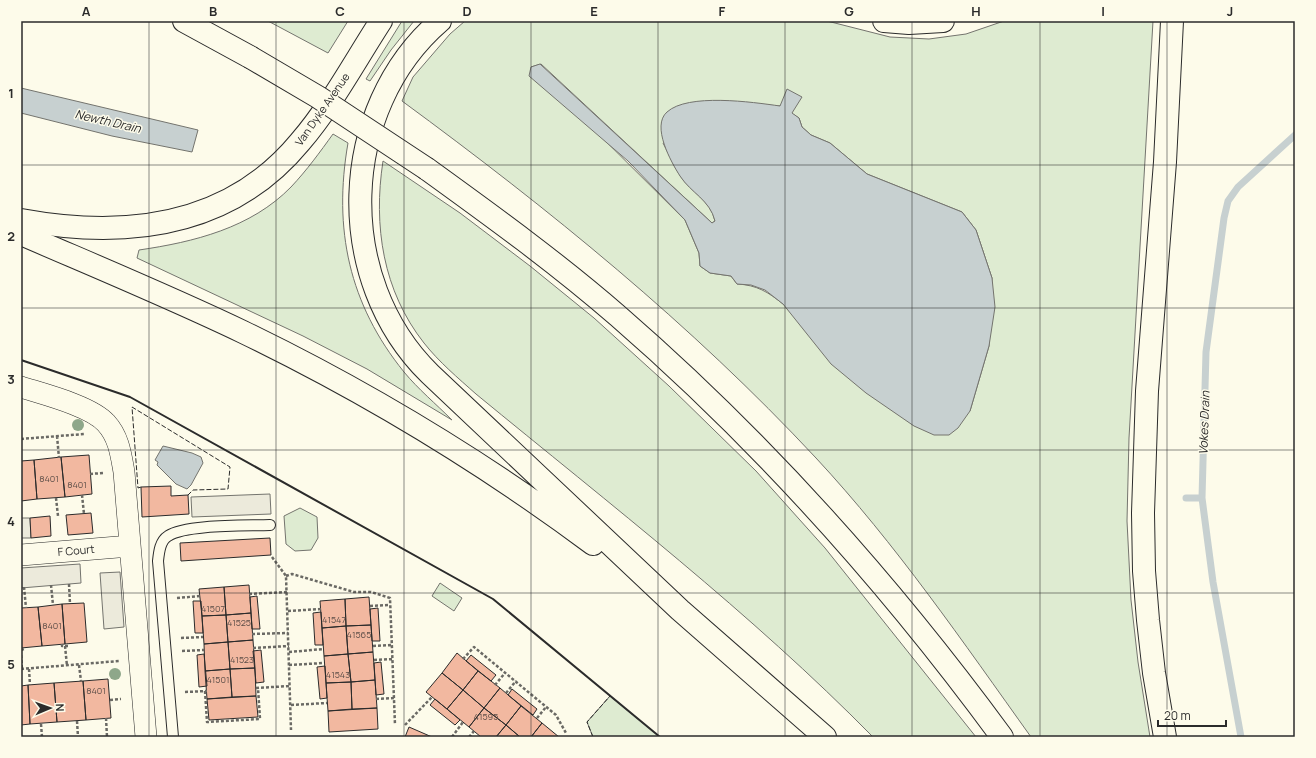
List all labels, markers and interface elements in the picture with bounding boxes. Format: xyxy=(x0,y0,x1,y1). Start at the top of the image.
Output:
text: A xyxy=(82,2,91,20)
text: B xyxy=(209,2,217,20)
text: C xyxy=(335,2,345,20)
text: D xyxy=(462,2,472,20)
text: E xyxy=(590,2,598,20)
text: F xyxy=(719,2,726,20)
text: G xyxy=(844,2,854,20)
text: H xyxy=(971,2,981,20)
text: I xyxy=(1101,2,1105,20)
text: J xyxy=(1227,2,1233,20)
street label: Van Dyke Avenue xyxy=(291,69,353,148)
text: 1 xyxy=(8,84,14,102)
water label: Newth Drain xyxy=(73,105,144,137)
text: 2 xyxy=(7,227,15,245)
text: 3 xyxy=(7,370,15,388)
water label: Vokes Drain xyxy=(1194,390,1214,455)
house number: 8401 xyxy=(39,472,59,485)
house number: 8401 xyxy=(67,478,87,491)
text: 4 xyxy=(7,512,15,530)
street label: F Court xyxy=(57,541,95,559)
house number: 41507 xyxy=(201,602,225,615)
house number: 41547 xyxy=(322,613,346,626)
house number: 41525 xyxy=(227,616,251,629)
house number: 8401 xyxy=(42,619,62,632)
house number: 41565 xyxy=(347,628,371,641)
house number: 41523 xyxy=(230,653,254,666)
text: 5 xyxy=(7,655,15,673)
house number: 41543 xyxy=(326,668,350,681)
house number: 41501 xyxy=(206,673,230,686)
house number: 8401 xyxy=(86,684,106,697)
north arrow xyxy=(30,688,70,728)
scale bar xyxy=(1158,702,1226,728)
text: N xyxy=(53,703,68,712)
text: 20 m xyxy=(1164,707,1191,724)
house number: 41595 xyxy=(474,710,498,723)

